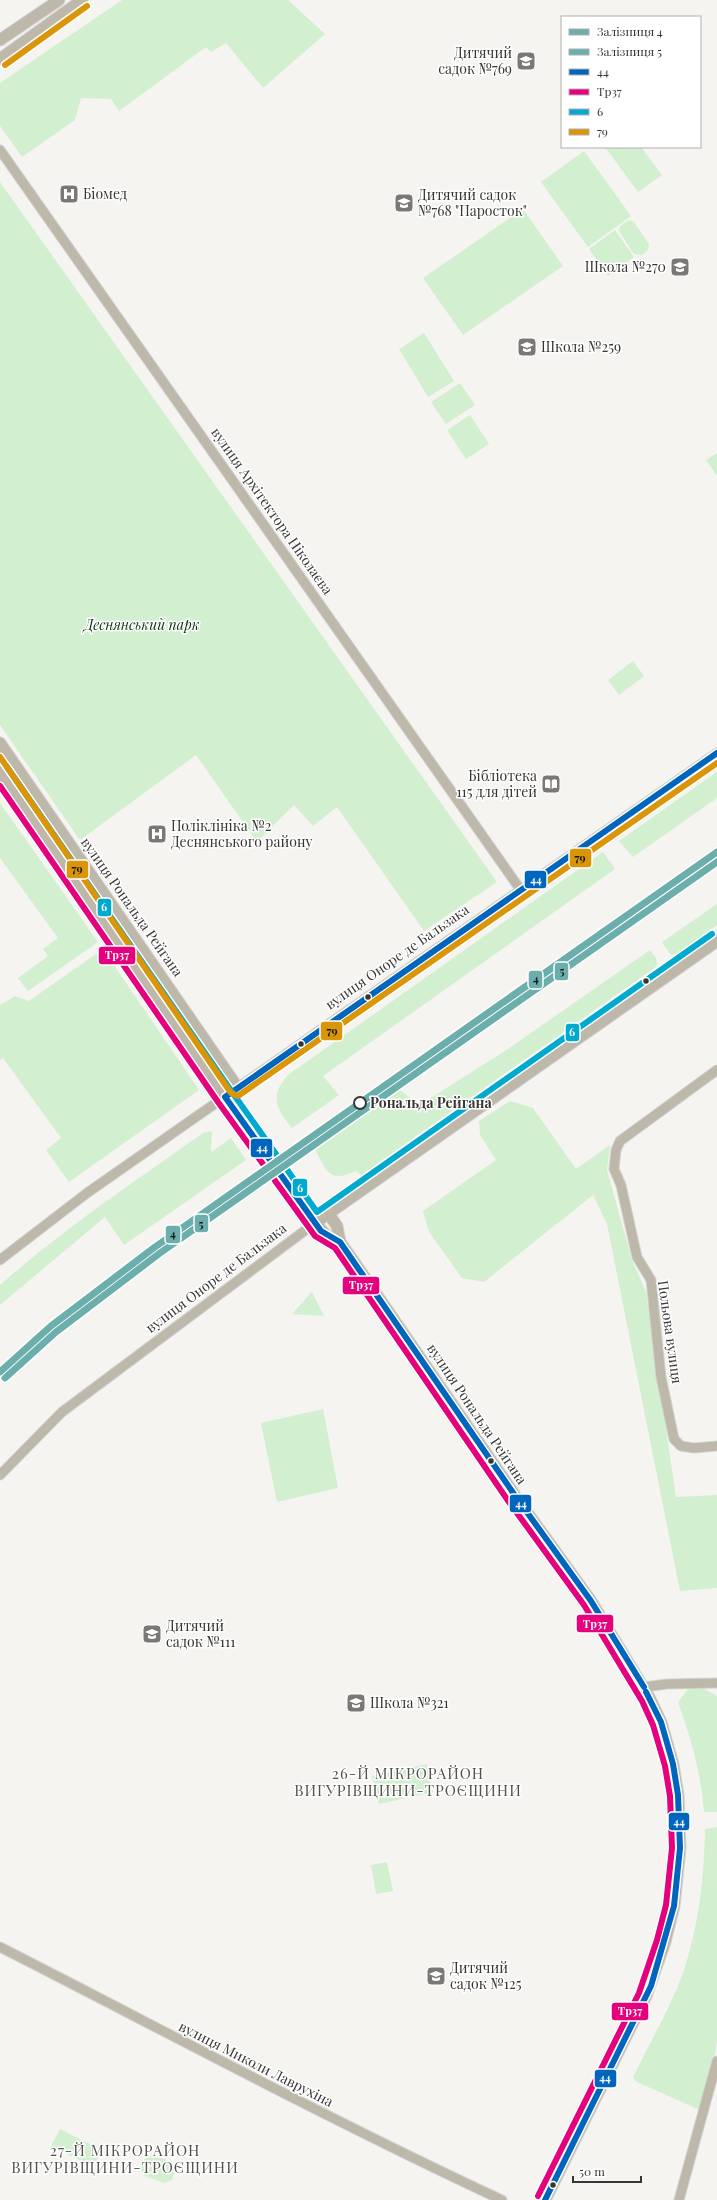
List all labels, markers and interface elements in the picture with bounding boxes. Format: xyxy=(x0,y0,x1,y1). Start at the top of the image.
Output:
legend xyxy=(561,16,701,148)
text: Залізниця 4 xyxy=(597,23,663,39)
place label: Дитячий садок №769 xyxy=(438,43,512,78)
text: Залізниця 5 xyxy=(597,43,662,59)
school or university icon: Дитячий садок №769 xyxy=(515,50,537,72)
text: 44 xyxy=(597,63,609,79)
text: Тр37 xyxy=(597,83,622,99)
text: 6 xyxy=(597,103,603,119)
text: 79 xyxy=(597,123,608,139)
hospital icon: Біомед xyxy=(58,183,80,205)
place label: Біомед xyxy=(83,184,128,203)
place label: Дитячий садок №768 "Паросток" xyxy=(418,185,527,220)
school or university icon: Дитячий садок №768 "Паросток" xyxy=(393,192,415,214)
school or university icon: Школа №270 xyxy=(669,256,691,278)
place label: Школа №270 xyxy=(585,257,666,276)
school or university icon: Школа №259 xyxy=(516,336,538,358)
place label: Школа №259 xyxy=(541,337,621,356)
street label: вулиця Архітектора Ніколаєва xyxy=(207,423,338,598)
park label: Деснянський парк xyxy=(81,615,200,634)
place label: Бібліотека 115 для дітей xyxy=(456,766,537,801)
library icon: Бібліотека 115 для дітей xyxy=(540,773,562,795)
place label: Поліклініка №2 Деснянського району xyxy=(171,816,313,851)
hospital icon: Поліклініка №2 Деснянського району xyxy=(146,823,168,845)
street label: вулиця Рональда Рейгана xyxy=(77,833,188,980)
line badge: 79 xyxy=(569,848,592,868)
text: 79 xyxy=(574,850,586,865)
line badge: 79 xyxy=(66,860,89,879)
text: 79 xyxy=(71,861,83,876)
line badge: 44 xyxy=(524,870,547,889)
text: 44 xyxy=(530,872,542,887)
line badge: 6 xyxy=(97,898,112,917)
text: 6 xyxy=(101,899,107,914)
street label: вулиця Оноре де Бальзака xyxy=(321,900,472,1014)
line badge: Тр37 xyxy=(98,946,136,965)
text: Тр37 xyxy=(105,947,129,962)
line badge: 5 xyxy=(554,962,569,981)
text: 5 xyxy=(559,963,565,978)
line badge: 4 xyxy=(528,970,543,989)
text: 4 xyxy=(533,971,539,986)
unlabelled marker xyxy=(641,976,651,986)
unlabelled marker xyxy=(363,992,373,1002)
line badge: 79 xyxy=(320,1021,343,1041)
text: 79 xyxy=(326,1023,338,1038)
line badge: 6 xyxy=(565,1023,580,1042)
text: 6 xyxy=(569,1024,575,1039)
unlabelled marker xyxy=(296,1039,306,1049)
place label: Рональда Рейгана xyxy=(370,1093,492,1112)
marker: Рональда Рейгана xyxy=(353,1096,367,1110)
line badge: 44 xyxy=(250,1138,273,1158)
text: 44 xyxy=(256,1140,268,1155)
line badge: 6 xyxy=(292,1178,308,1197)
text: 6 xyxy=(297,1180,303,1195)
line badge: 5 xyxy=(194,1214,209,1233)
text: 5 xyxy=(198,1216,204,1231)
street label: вулиця Оноре де Бальзака xyxy=(141,1218,290,1337)
line badge: 4 xyxy=(165,1225,181,1244)
text: 4 xyxy=(170,1226,176,1241)
line badge: Тр37 xyxy=(342,1276,380,1295)
text: Тр37 xyxy=(349,1277,373,1292)
street label: Польова вулиця xyxy=(654,1279,687,1385)
street label: вулиця Рональда Рейгана xyxy=(423,1340,532,1488)
unlabelled marker xyxy=(486,1456,496,1466)
line badge: 44 xyxy=(509,1494,532,1513)
text: 44 xyxy=(515,1496,527,1511)
line badge: Тр37 xyxy=(576,1614,614,1633)
place label: Дитячий садок №111 xyxy=(166,1616,235,1651)
text: Тр37 xyxy=(583,1616,607,1631)
school or university icon: Дитячий садок №111 xyxy=(141,1623,163,1645)
school or university icon: Школа №321 xyxy=(345,1692,367,1714)
place label: Школа №321 xyxy=(370,1693,449,1712)
district label: 26-Й МІКРОРАЙОН ВИГУРІВЩИНИ-ТРОЄЩИНИ xyxy=(294,1763,522,1800)
line badge: 44 xyxy=(668,1812,690,1831)
text: 44 xyxy=(673,1814,685,1829)
place label: Дитячий садок №125 xyxy=(450,1958,522,1993)
school or university icon: Дитячий садок №125 xyxy=(425,1965,447,1987)
line badge: Тр37 xyxy=(611,2002,649,2021)
text: Тр37 xyxy=(618,2003,642,2018)
street label: вулиця Миколи Лаврухіна xyxy=(176,2016,337,2111)
line badge: 44 xyxy=(594,2069,617,2088)
text: 44 xyxy=(599,2070,611,2085)
district label: 27-Й МІКРОРАЙОН ВИГУРІВЩИНИ-ТРОЄЩИНИ xyxy=(11,2140,239,2177)
scale bar xyxy=(573,2158,641,2184)
text: 50 m xyxy=(579,2163,605,2179)
unlabelled marker xyxy=(548,2180,558,2190)

